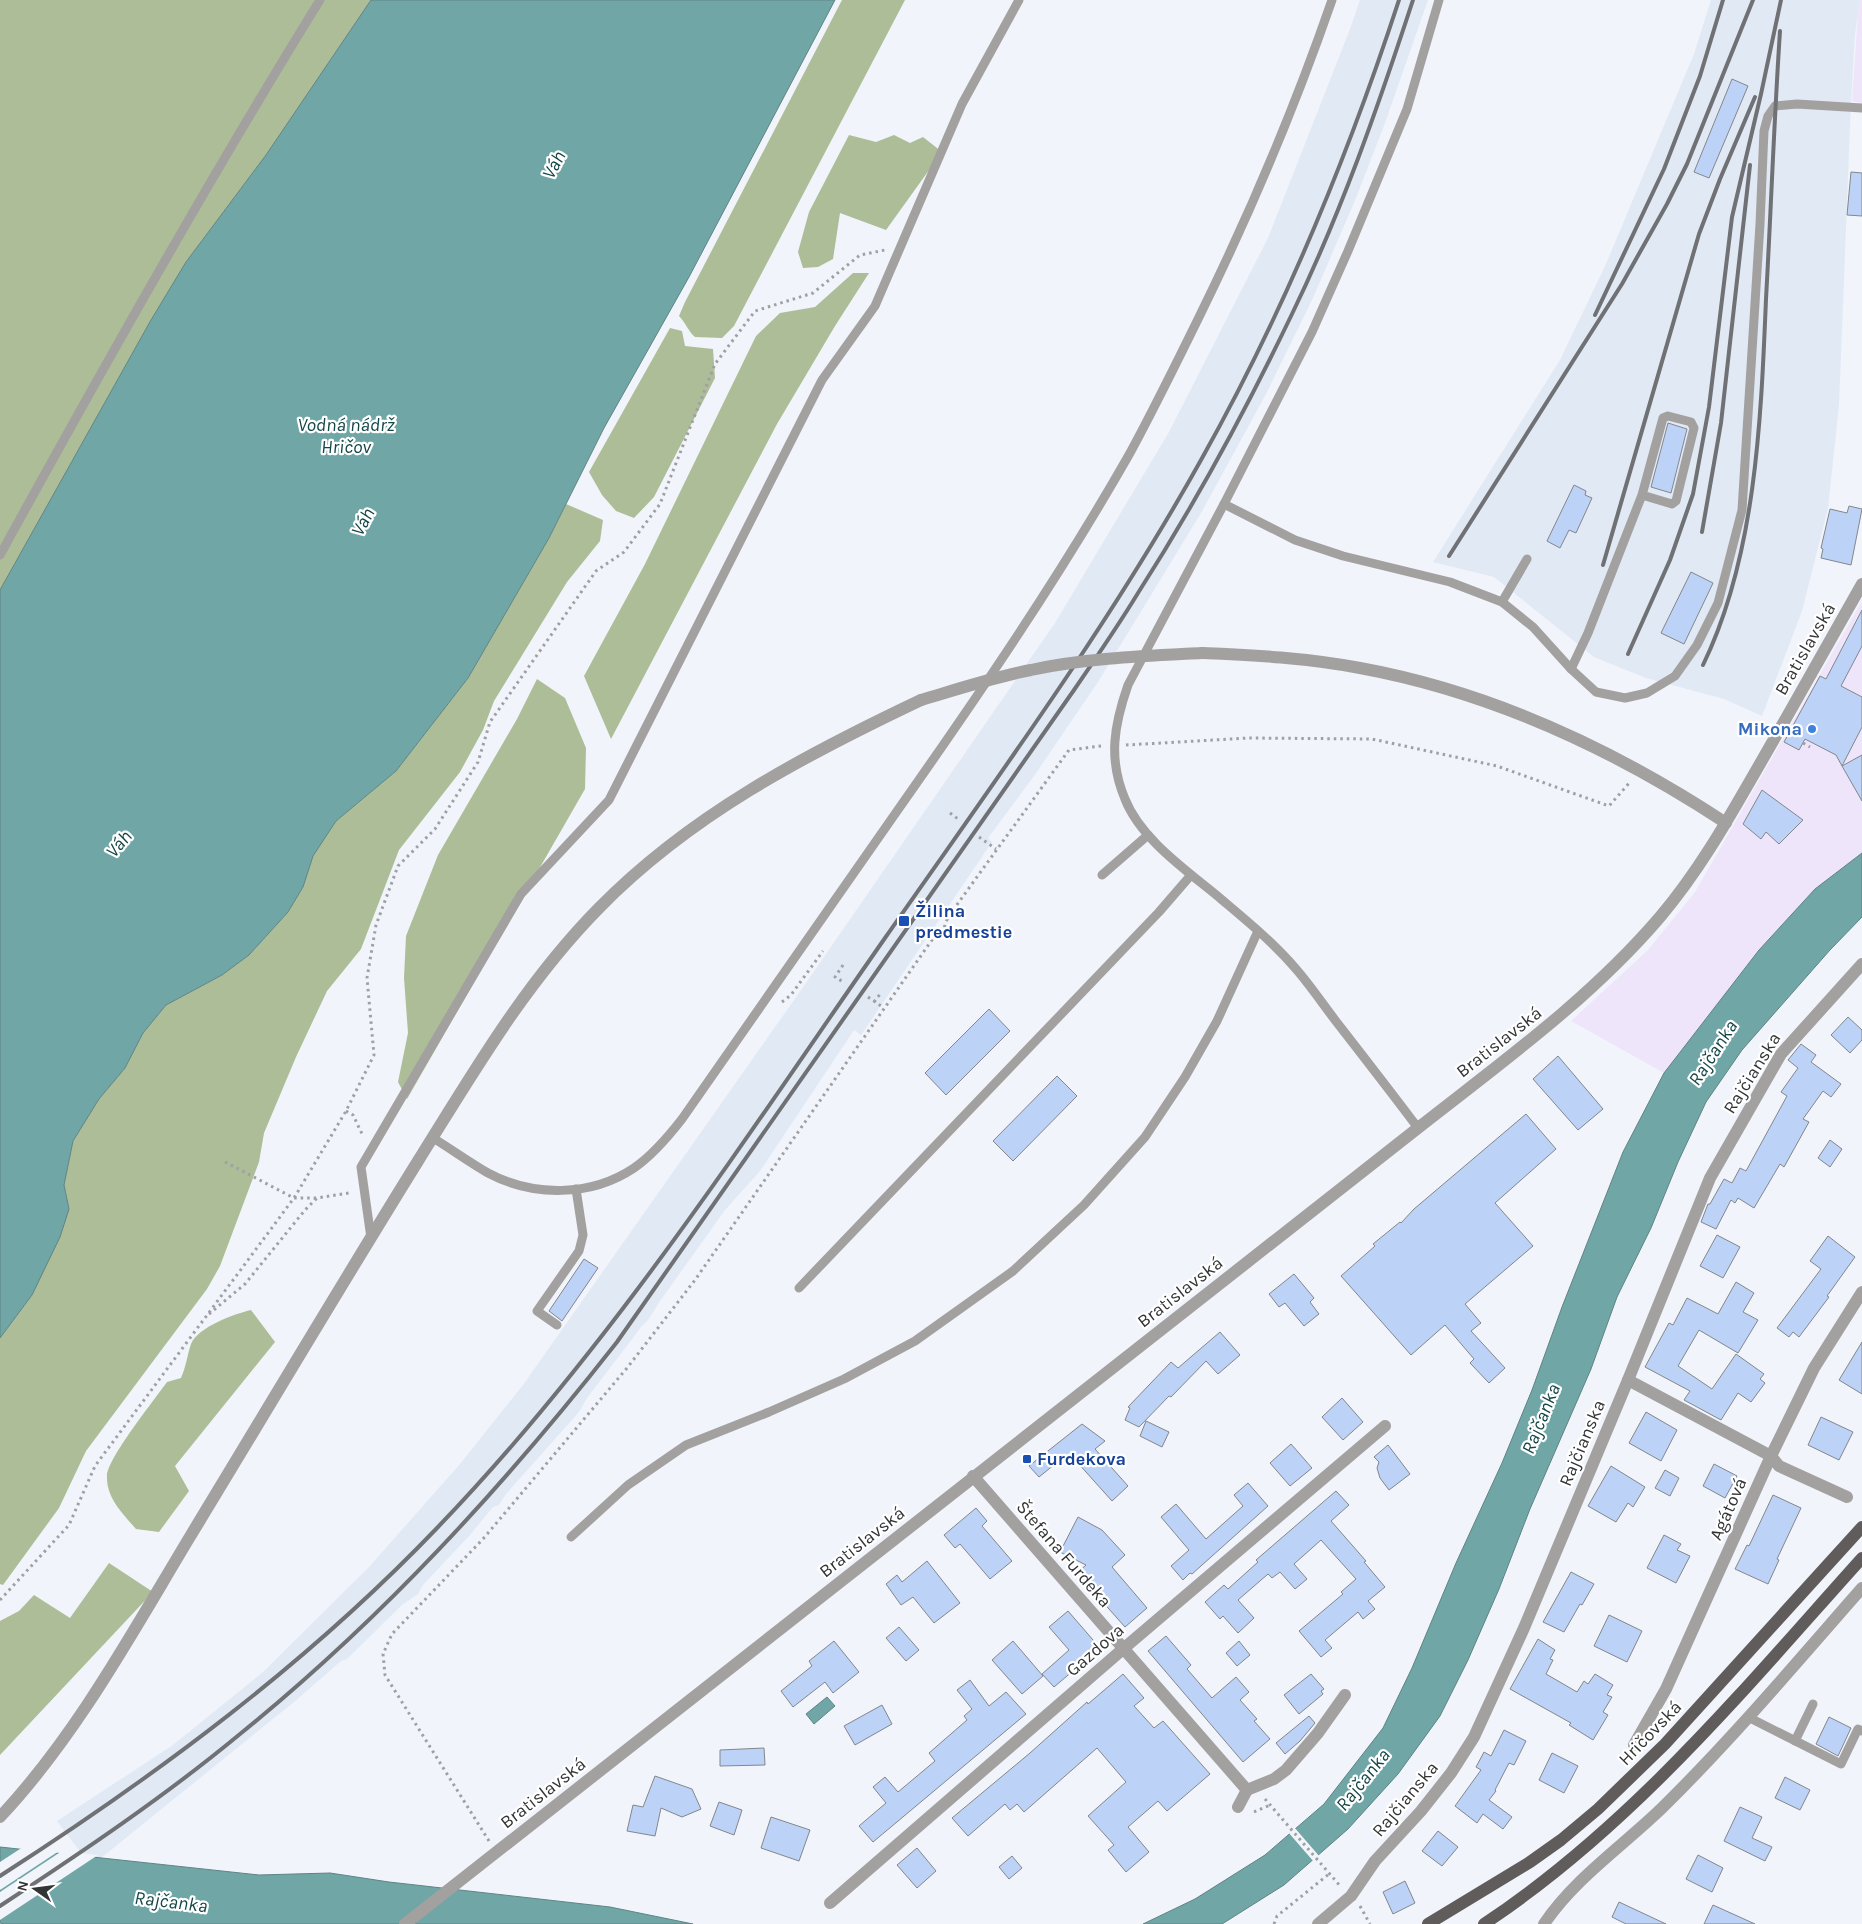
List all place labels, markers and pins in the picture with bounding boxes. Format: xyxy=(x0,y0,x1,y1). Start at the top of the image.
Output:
place label: Mikona xyxy=(1738,718,1802,740)
marker: Mikona xyxy=(1806,723,1818,735)
place label: Žilina predmestie xyxy=(915,900,1012,943)
marker: Žilina predmestie xyxy=(897,914,911,928)
place label: Furdekova xyxy=(1037,1448,1126,1470)
marker: Furdekova xyxy=(1021,1453,1033,1465)

